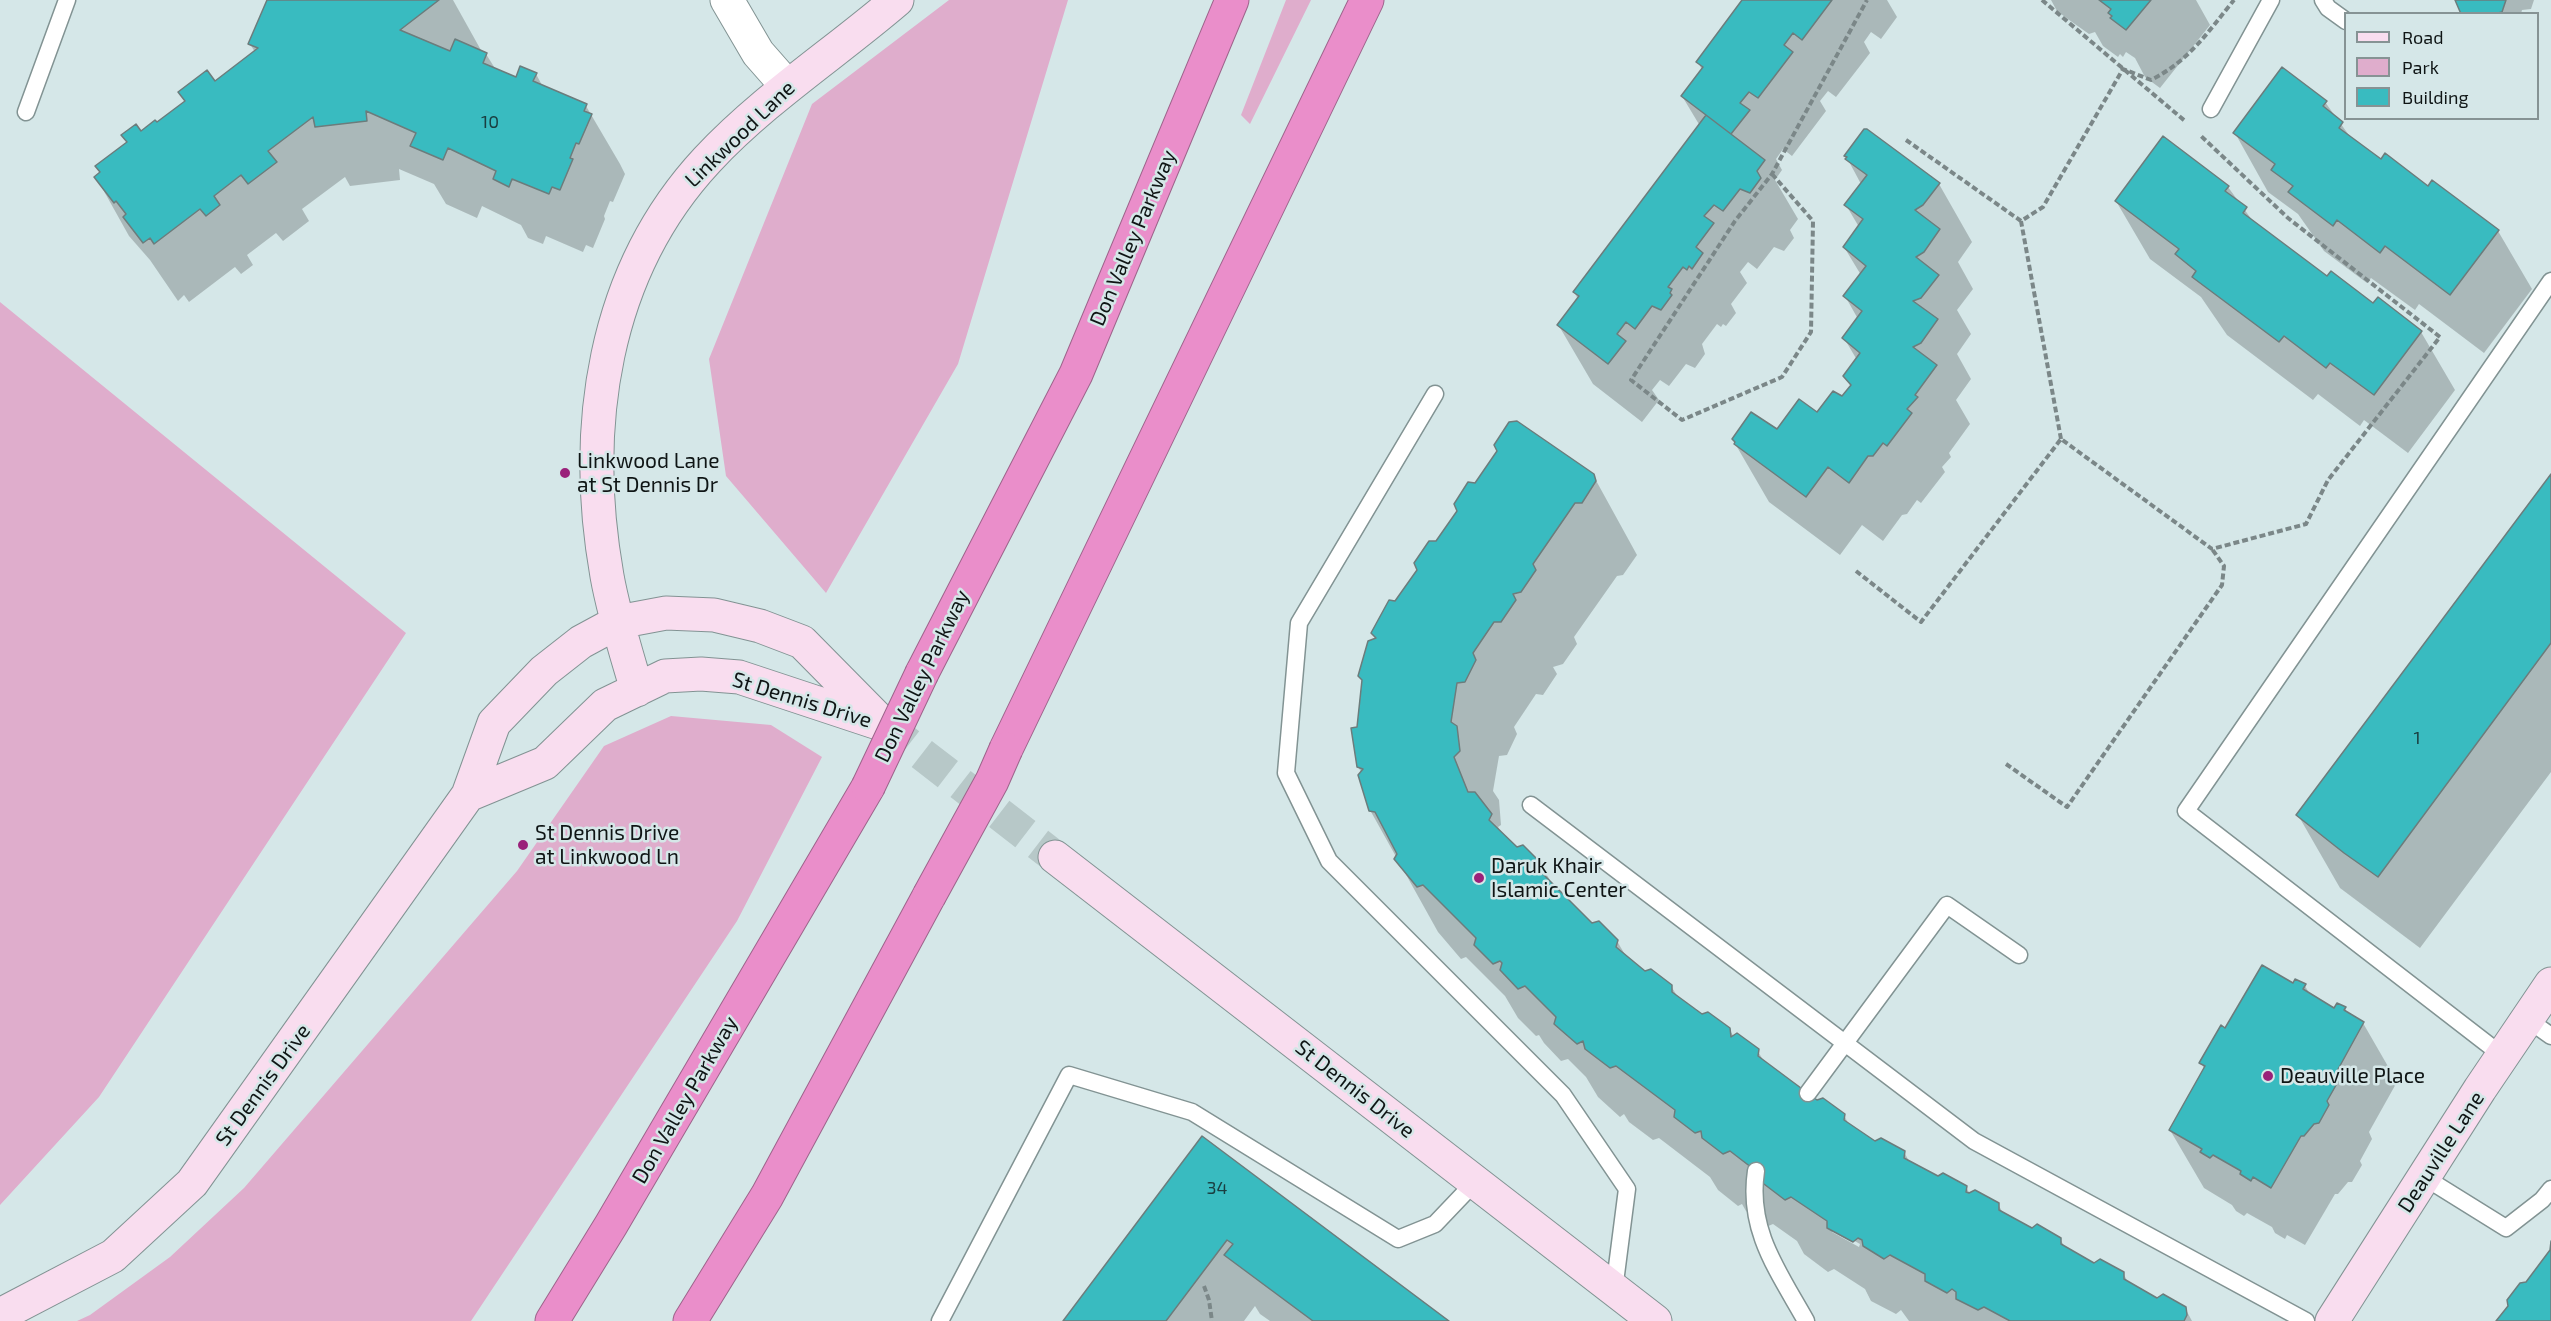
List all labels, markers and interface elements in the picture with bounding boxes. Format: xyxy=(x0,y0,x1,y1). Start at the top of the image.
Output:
legend xyxy=(2344,12,2539,120)
text: Road xyxy=(2402,26,2443,48)
text: Park xyxy=(2402,56,2439,78)
street label: Linkwood Lane xyxy=(680,75,800,193)
text: Building xyxy=(2402,86,2469,108)
house number: 10 xyxy=(481,111,499,133)
street label: Don Valley Parkway xyxy=(1085,146,1181,330)
place label: Linkwood Lane at St Dennis Dr xyxy=(577,448,720,498)
marker: Linkwood Lane at St Dennis Dr xyxy=(558,466,572,480)
street label: Don Valley Parkway xyxy=(869,586,975,766)
street label: St Dennis Drive xyxy=(729,667,875,733)
house number: 1 xyxy=(2413,727,2421,749)
place label: St Dennis Drive at Linkwood Ln xyxy=(535,820,679,870)
marker: St Dennis Drive at Linkwood Ln xyxy=(516,838,530,852)
place label: Daruk Khair Islamic Center xyxy=(1491,853,1627,903)
marker: Daruk Khair Islamic Center xyxy=(1472,871,1486,885)
street label: Don Valley Parkway xyxy=(627,1012,743,1188)
street label: St Dennis Drive xyxy=(210,1019,316,1151)
street label: St Dennis Drive xyxy=(1290,1035,1420,1143)
place label: Deauville Place xyxy=(2280,1063,2425,1089)
marker: Deauville Place xyxy=(2261,1069,2275,1083)
street label: Deauville Lane xyxy=(2393,1087,2489,1217)
house number: 34 xyxy=(1206,1177,1228,1199)

